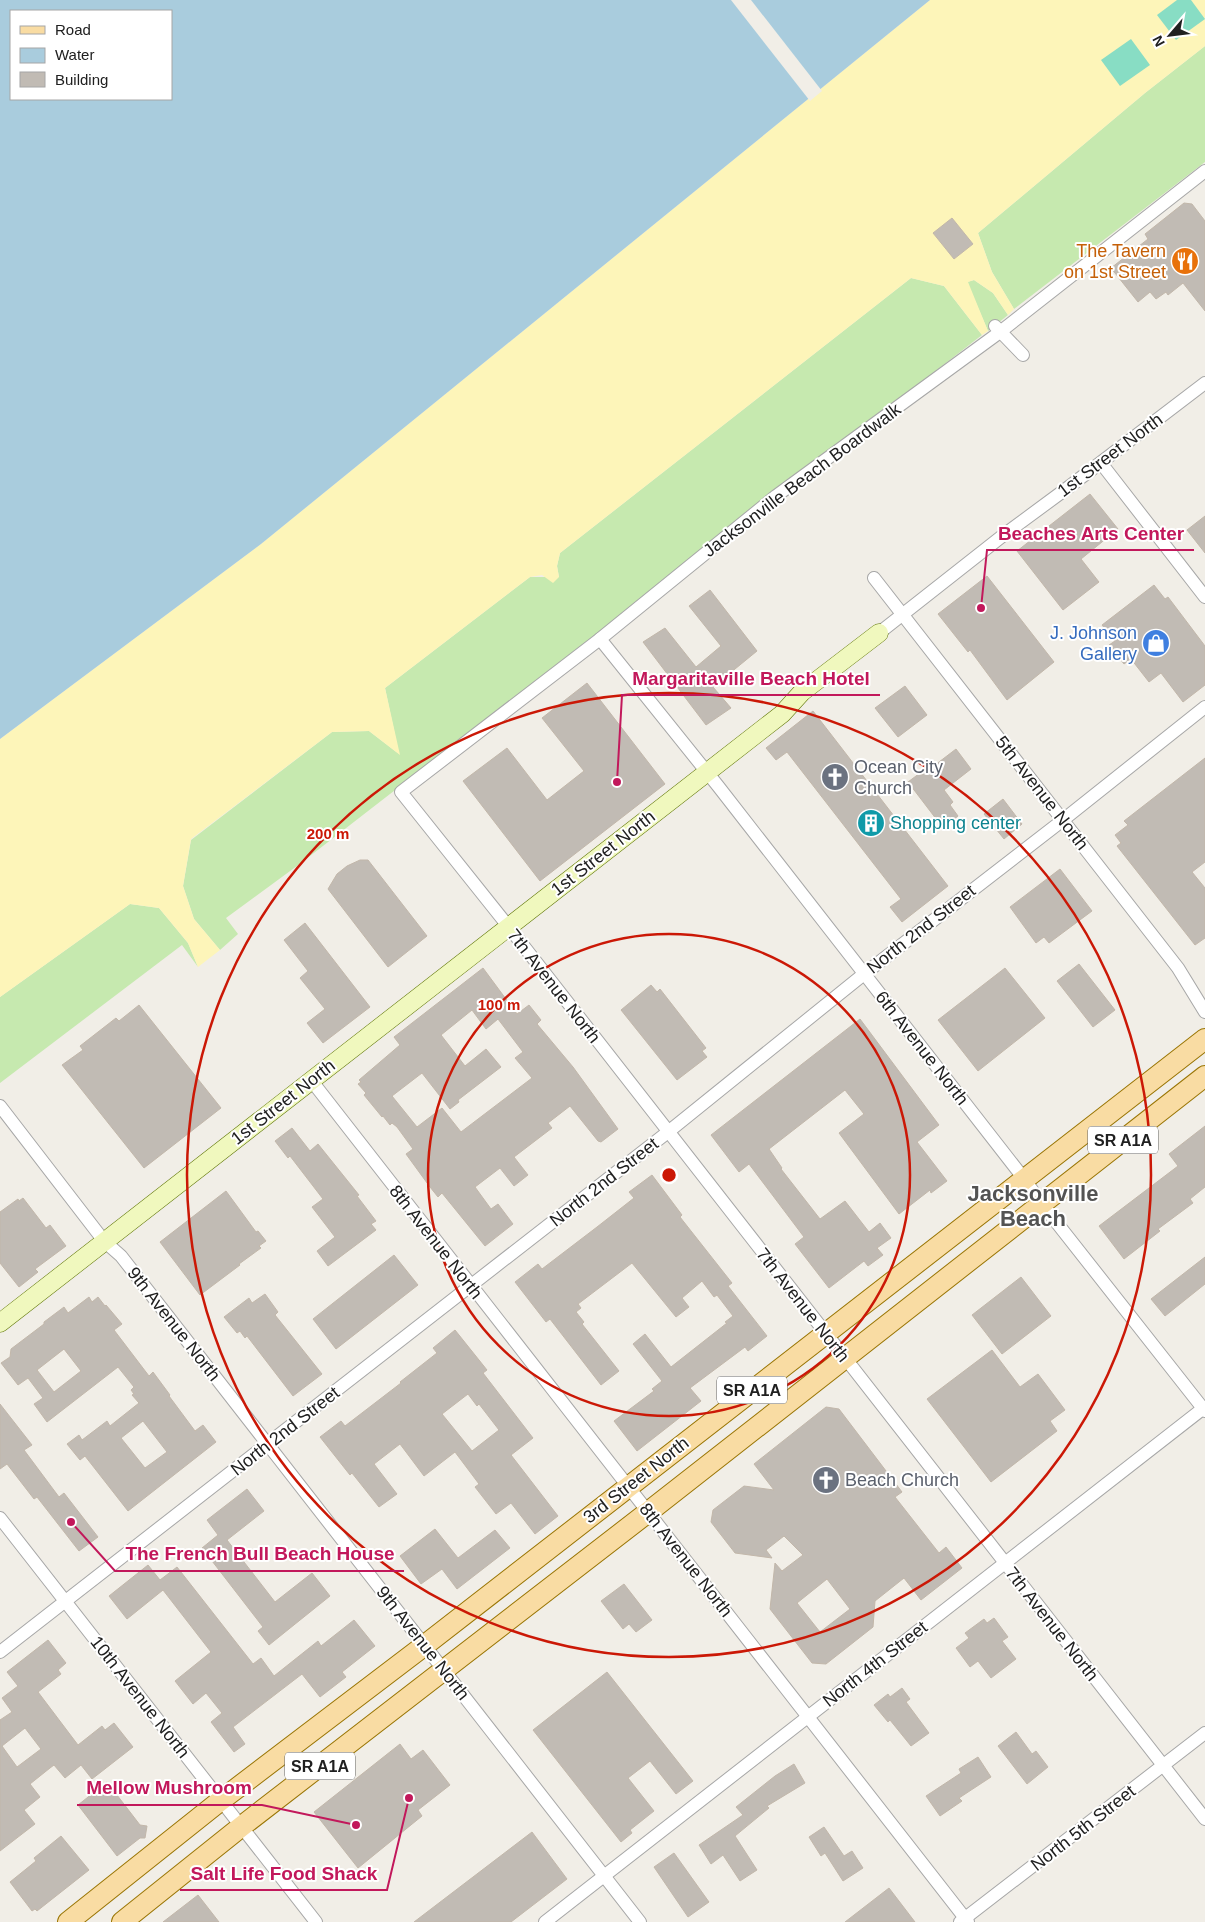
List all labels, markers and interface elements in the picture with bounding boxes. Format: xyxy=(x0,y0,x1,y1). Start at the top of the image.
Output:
legend xyxy=(10,10,172,100)
north arrow xyxy=(1145,10,1195,60)
text: Road xyxy=(55,21,91,38)
text: N xyxy=(1149,33,1168,49)
text: Water xyxy=(55,46,94,63)
text: Building xyxy=(55,71,108,88)
place label: The Tavern on 1st Street xyxy=(1064,241,1166,282)
restaurant icon: The Tavern on 1st Street xyxy=(1170,246,1200,276)
street label: Jacksonville Beach Boardwalk xyxy=(699,399,905,561)
street label: 1st Street North xyxy=(1054,409,1166,501)
callout: Beaches Arts Center xyxy=(987,516,1194,550)
text: Beaches Arts Center xyxy=(998,523,1185,544)
place label: J. Johnson Gallery xyxy=(1050,623,1137,664)
shop icon: J. Johnson Gallery xyxy=(1141,628,1171,658)
callout: Margaritaville Beach Hotel xyxy=(622,661,880,695)
text: Margaritaville Beach Hotel xyxy=(632,668,870,689)
street label: 5th Avenue North xyxy=(991,732,1093,854)
place label: Ocean City Church xyxy=(854,757,943,798)
church icon: Ocean City Church xyxy=(820,762,850,792)
street label: 1st Street North xyxy=(547,806,659,900)
building icon: Shopping center xyxy=(856,808,886,838)
place label: Shopping center xyxy=(890,813,1021,833)
text: 200 m xyxy=(307,825,349,842)
street label: North 2nd Street xyxy=(863,880,979,978)
street label: 7th Avenue North xyxy=(503,925,605,1047)
street label: 6th Avenue North xyxy=(871,987,973,1109)
text: 100 m xyxy=(478,996,520,1013)
street label: 1st Street North xyxy=(227,1055,339,1149)
road number: SR A1A xyxy=(1088,1126,1158,1154)
street label: North 2nd Street xyxy=(546,1133,662,1231)
centre of rings xyxy=(660,1166,678,1184)
street label: 8th Avenue North xyxy=(385,1181,487,1303)
district label: Jacksonville Beach xyxy=(968,1181,1098,1231)
street label: 7th Avenue North xyxy=(752,1244,854,1366)
street label: 9th Avenue North xyxy=(123,1263,225,1385)
road number: SR A1A xyxy=(717,1376,787,1404)
street label: North 2nd Street xyxy=(227,1382,343,1480)
street label: 3rd Street North xyxy=(579,1433,693,1527)
church icon: Beach Church xyxy=(811,1465,841,1495)
place label: Beach Church xyxy=(845,1470,959,1490)
street label: 8th Avenue North xyxy=(635,1499,737,1621)
callout: The French Bull Beach House xyxy=(115,1537,404,1571)
text: The French Bull Beach House xyxy=(125,1543,395,1564)
street label: 7th Avenue North xyxy=(1001,1563,1103,1685)
street label: 9th Avenue North xyxy=(372,1582,474,1704)
street label: North 4th Street xyxy=(819,1617,931,1711)
street label: 10th Avenue North xyxy=(86,1632,194,1762)
road number: SR A1A xyxy=(285,1752,355,1780)
callout: Mellow Mushroom xyxy=(77,1771,262,1805)
text: Mellow Mushroom xyxy=(86,1777,252,1798)
street label: North 5th Street xyxy=(1027,1781,1139,1875)
callout: Salt Life Food Shack xyxy=(180,1856,387,1890)
text: Salt Life Food Shack xyxy=(191,1863,378,1884)

